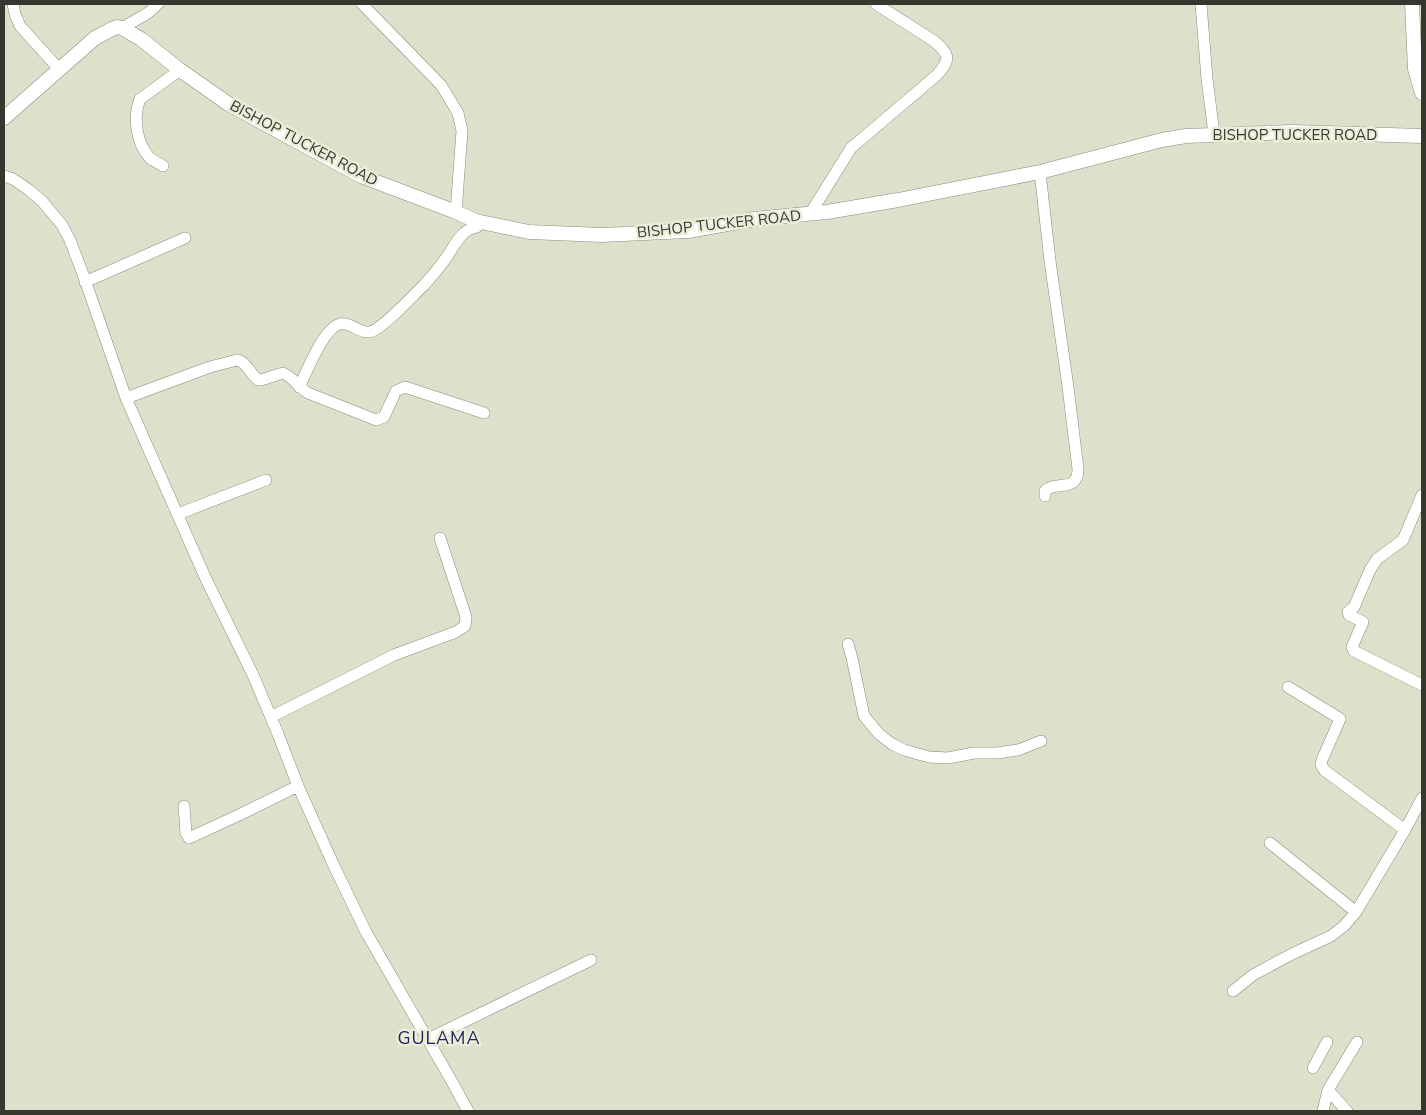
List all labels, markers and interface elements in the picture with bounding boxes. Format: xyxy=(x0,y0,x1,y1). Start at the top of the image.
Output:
street label: BISHOP TUCKER ROAD xyxy=(227,95,381,191)
street label: BISHOP TUCKER ROAD xyxy=(1213,125,1377,145)
street label: BISHOP TUCKER ROAD xyxy=(636,205,802,243)
district label: GULAMA xyxy=(397,1026,481,1050)

